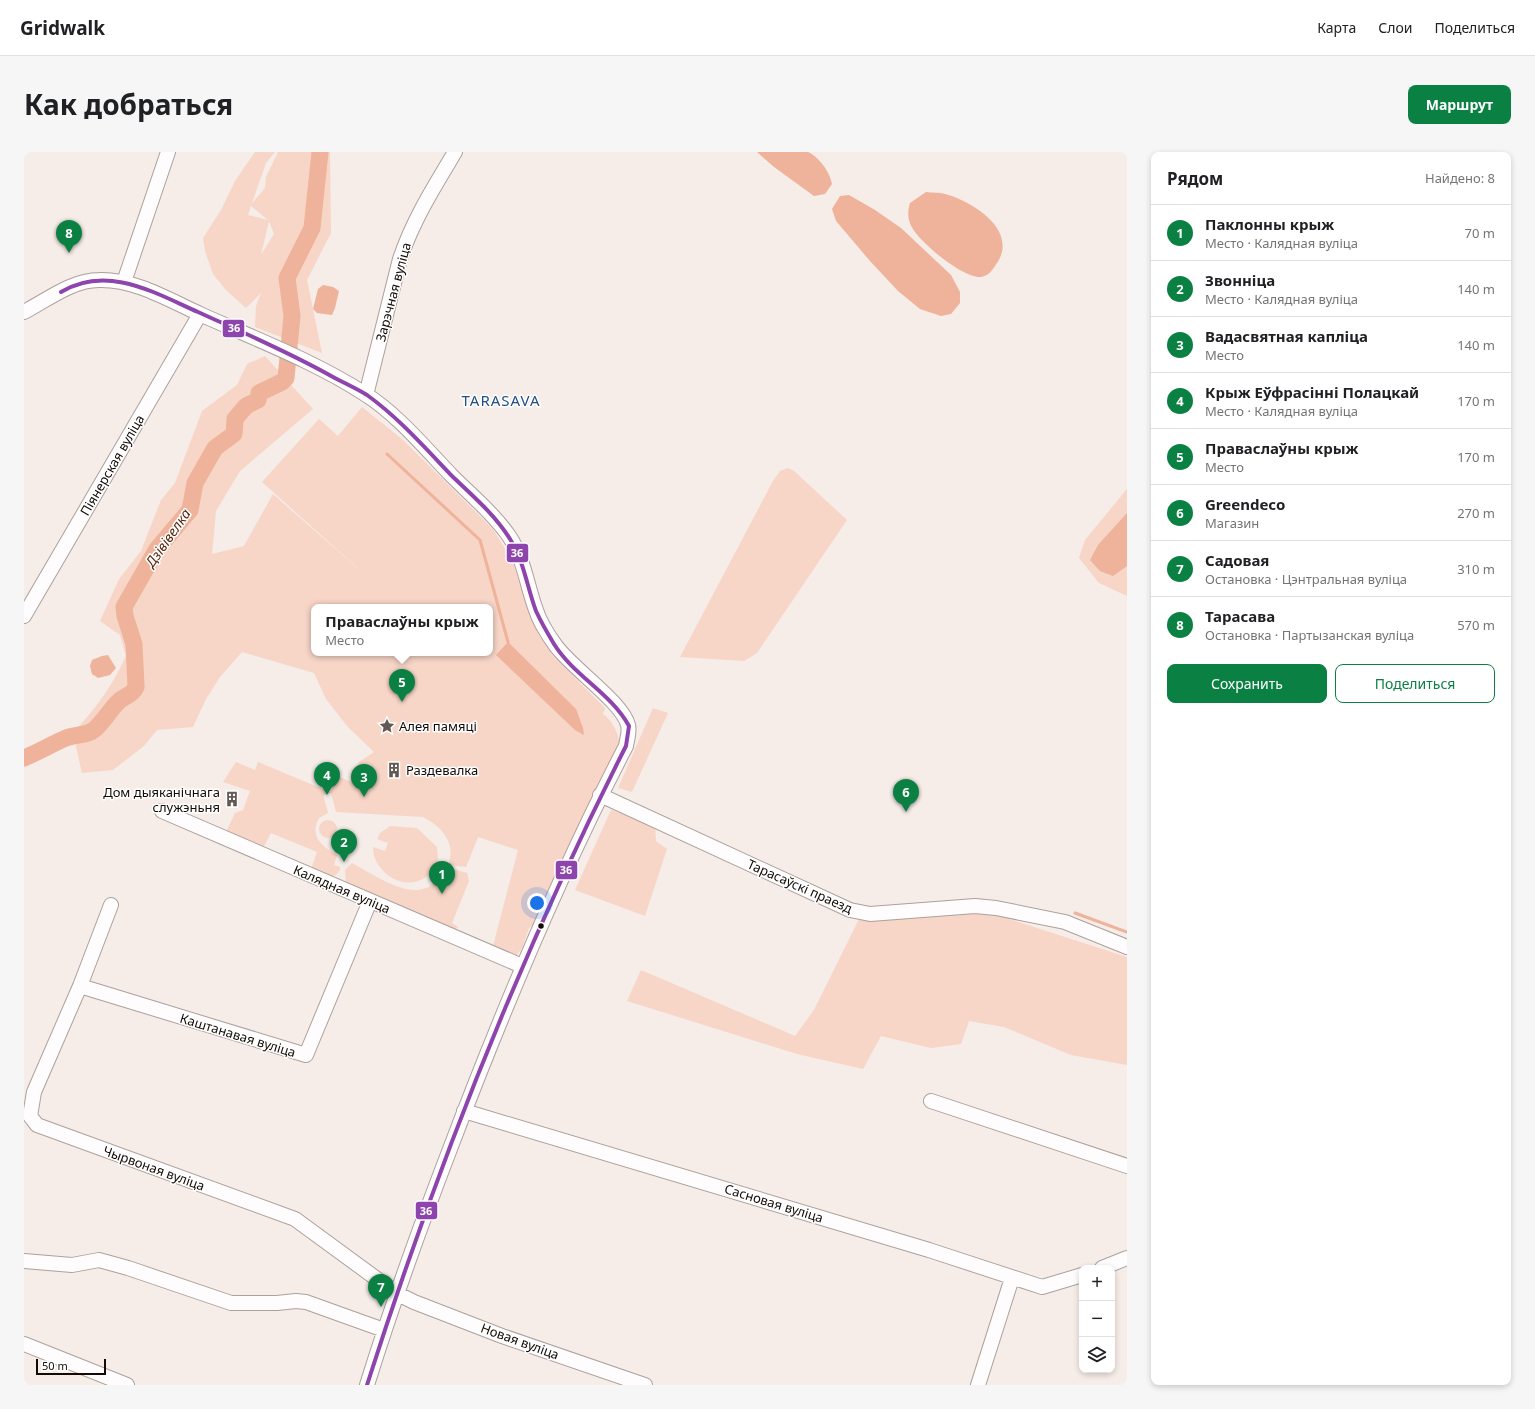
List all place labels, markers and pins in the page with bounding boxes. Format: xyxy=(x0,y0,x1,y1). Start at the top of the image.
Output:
pin: 8 xyxy=(56,220,82,253)
pin: 5 xyxy=(389,669,415,702)
place icon: Алея памяці xyxy=(378,717,396,735)
place label: Алея памяці xyxy=(399,717,477,735)
building icon: Раздевалка xyxy=(385,761,403,779)
place label: Раздевалка xyxy=(406,761,478,779)
pin: 4 xyxy=(314,762,340,795)
pin: 3 xyxy=(351,764,377,797)
pin: 6 xyxy=(893,779,919,812)
place label: Дом дыяканічнага служэньня xyxy=(103,783,220,816)
building icon: Дом дыяканічнага служэньня xyxy=(223,790,241,808)
pin: 2 xyxy=(331,829,357,862)
pin: 1 xyxy=(429,861,455,894)
unlabelled marker xyxy=(536,921,546,931)
pin: 7 xyxy=(368,1274,394,1307)

